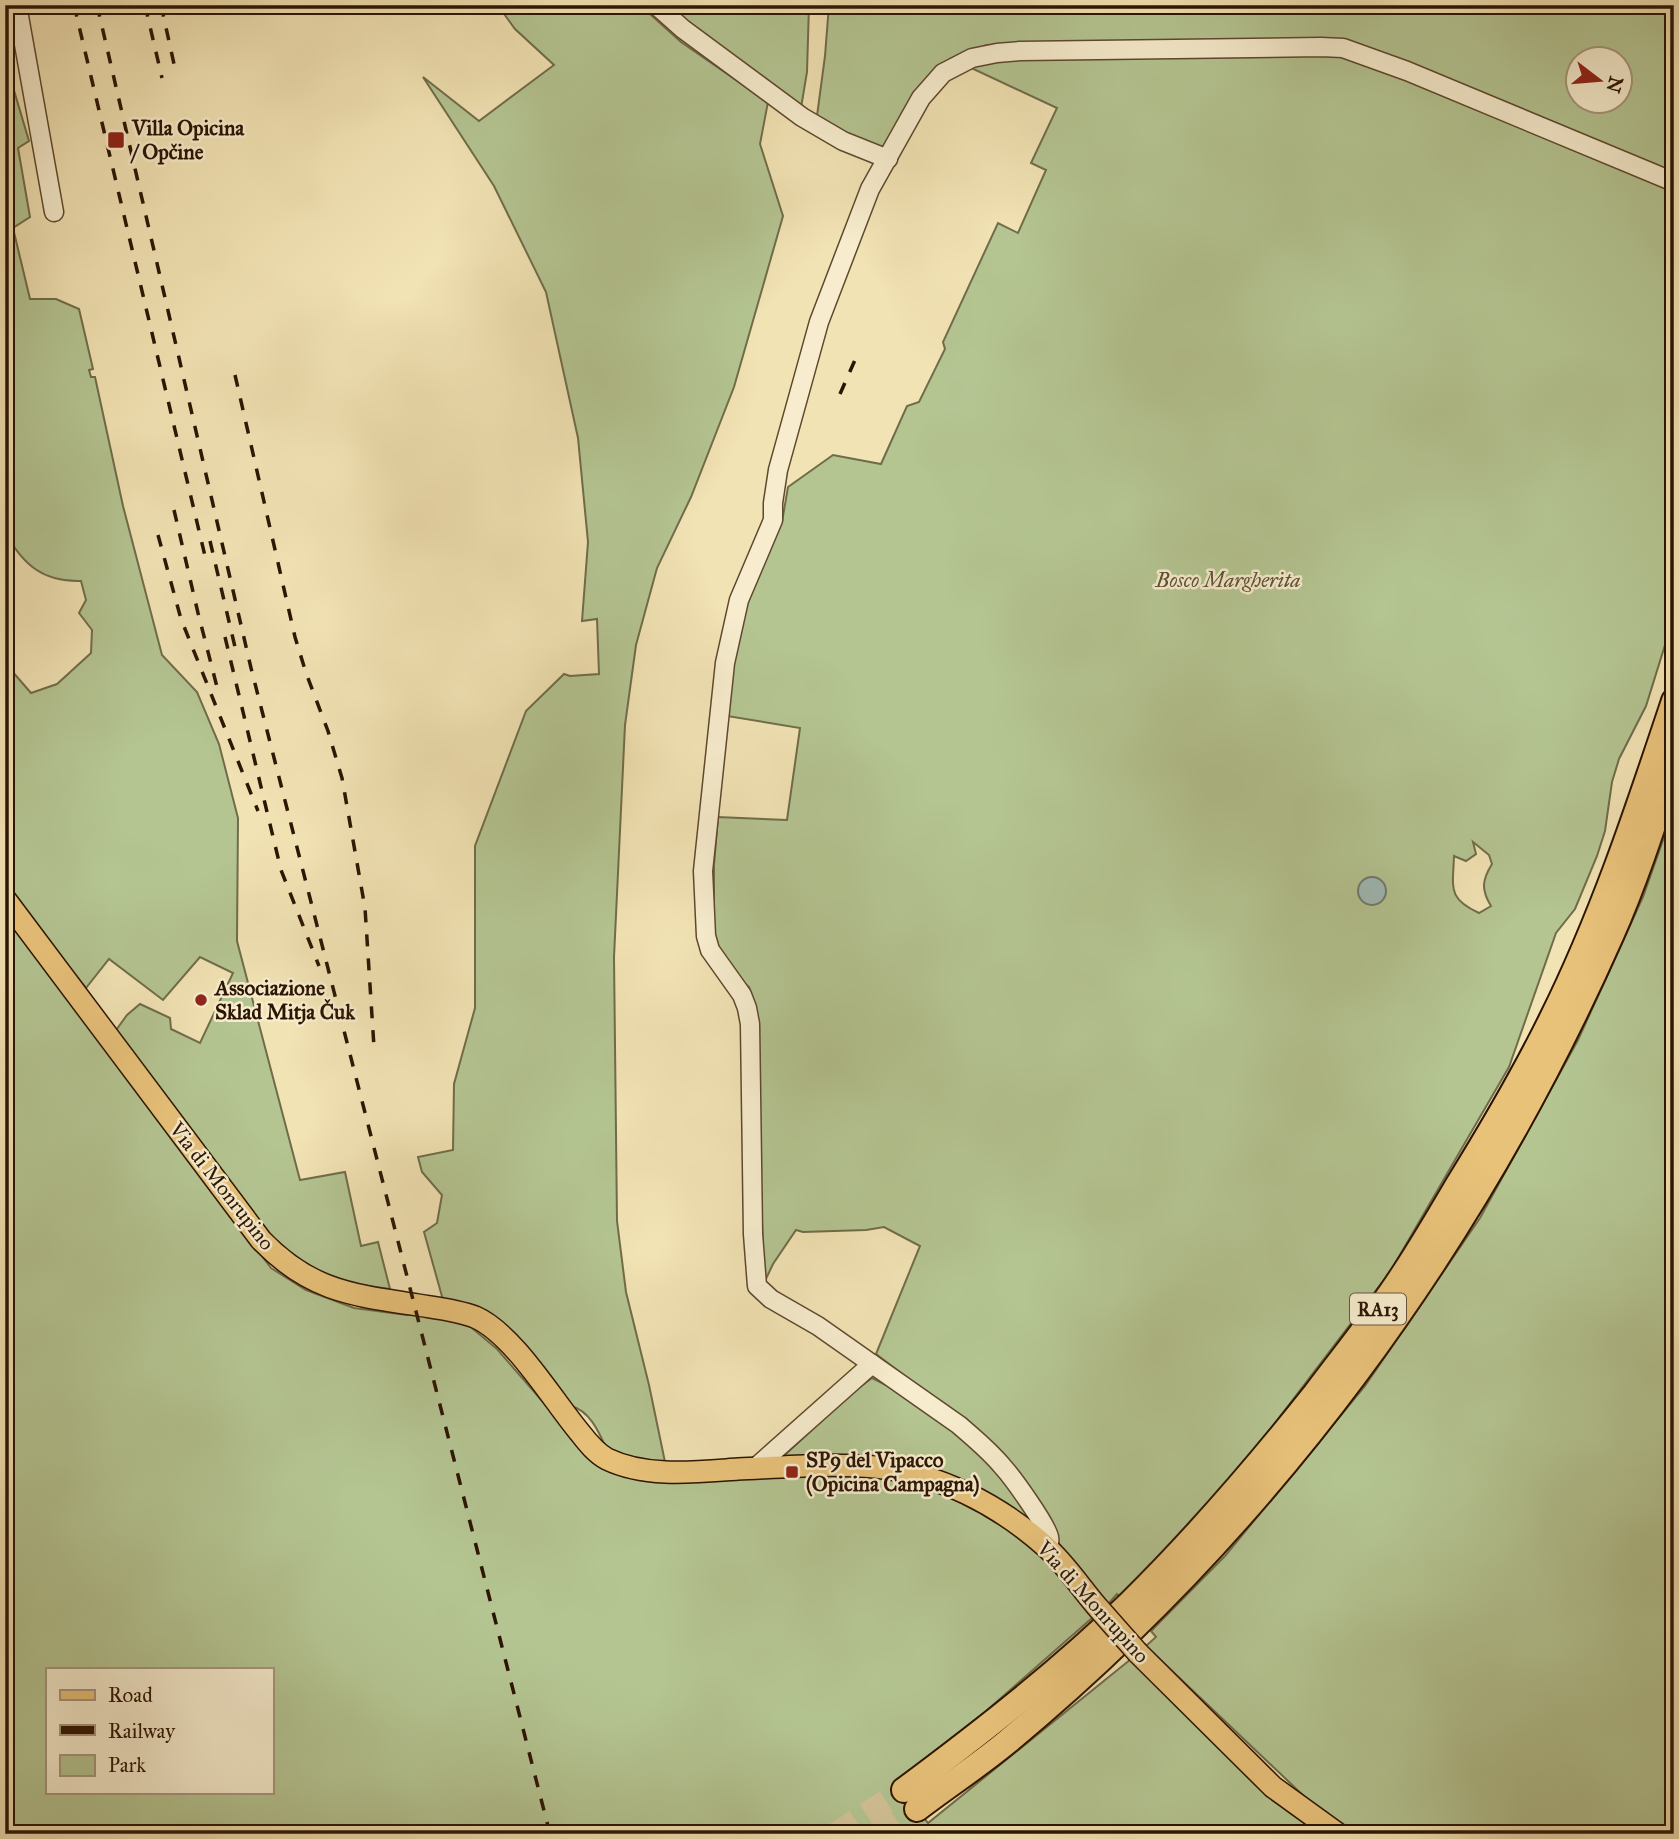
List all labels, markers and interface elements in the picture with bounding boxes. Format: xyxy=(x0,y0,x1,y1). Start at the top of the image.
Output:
north arrow xyxy=(1564,46,1634,116)
text: N xyxy=(1602,74,1628,95)
place label: Villa Opicina / Opčine xyxy=(130,115,245,165)
marker: Villa Opicina / Opčine xyxy=(106,130,126,150)
park label: Bosco Margherita xyxy=(1154,567,1301,593)
place label: Associazione Sklad Mitja Čuk xyxy=(213,975,356,1025)
marker: Associazione Sklad Mitja Čuk xyxy=(193,992,209,1008)
street label: Via di Monrupino xyxy=(163,1116,280,1256)
road number: RA13 xyxy=(1350,1294,1406,1324)
place label: SP9 del Vipacco (Opicina Campagna) xyxy=(806,1447,980,1497)
marker: SP9 del Vipacco (Opicina Campagna) xyxy=(784,1464,800,1480)
street label: Via di Monrupino xyxy=(1031,1535,1155,1669)
legend xyxy=(46,1668,273,1794)
text: Road xyxy=(108,1682,153,1708)
text: Railway xyxy=(108,1718,176,1744)
text: Park xyxy=(108,1752,146,1778)

